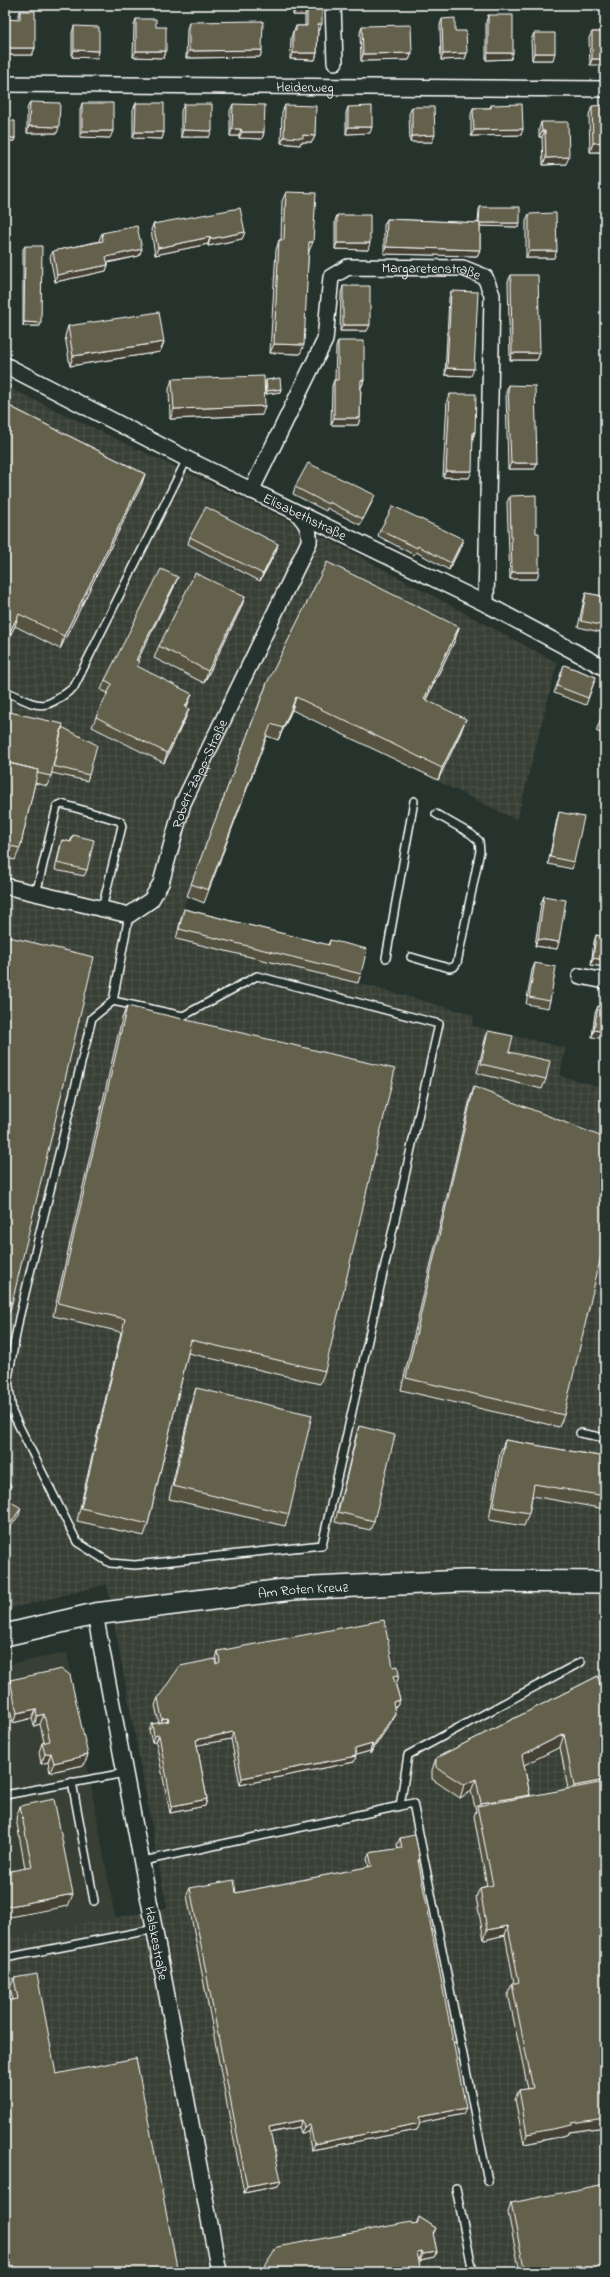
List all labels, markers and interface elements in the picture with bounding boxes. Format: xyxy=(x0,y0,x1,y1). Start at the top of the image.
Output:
street label: Heiderweg xyxy=(276,77,334,100)
street label: Margaretenstraße xyxy=(382,258,485,287)
street label: Elisabethstraße xyxy=(259,488,350,547)
street label: Robert-Zapp-Straße xyxy=(168,715,234,831)
street label: Am Roten Kreuz xyxy=(257,1577,349,1605)
street label: Halskestraße xyxy=(138,1905,173,1983)

